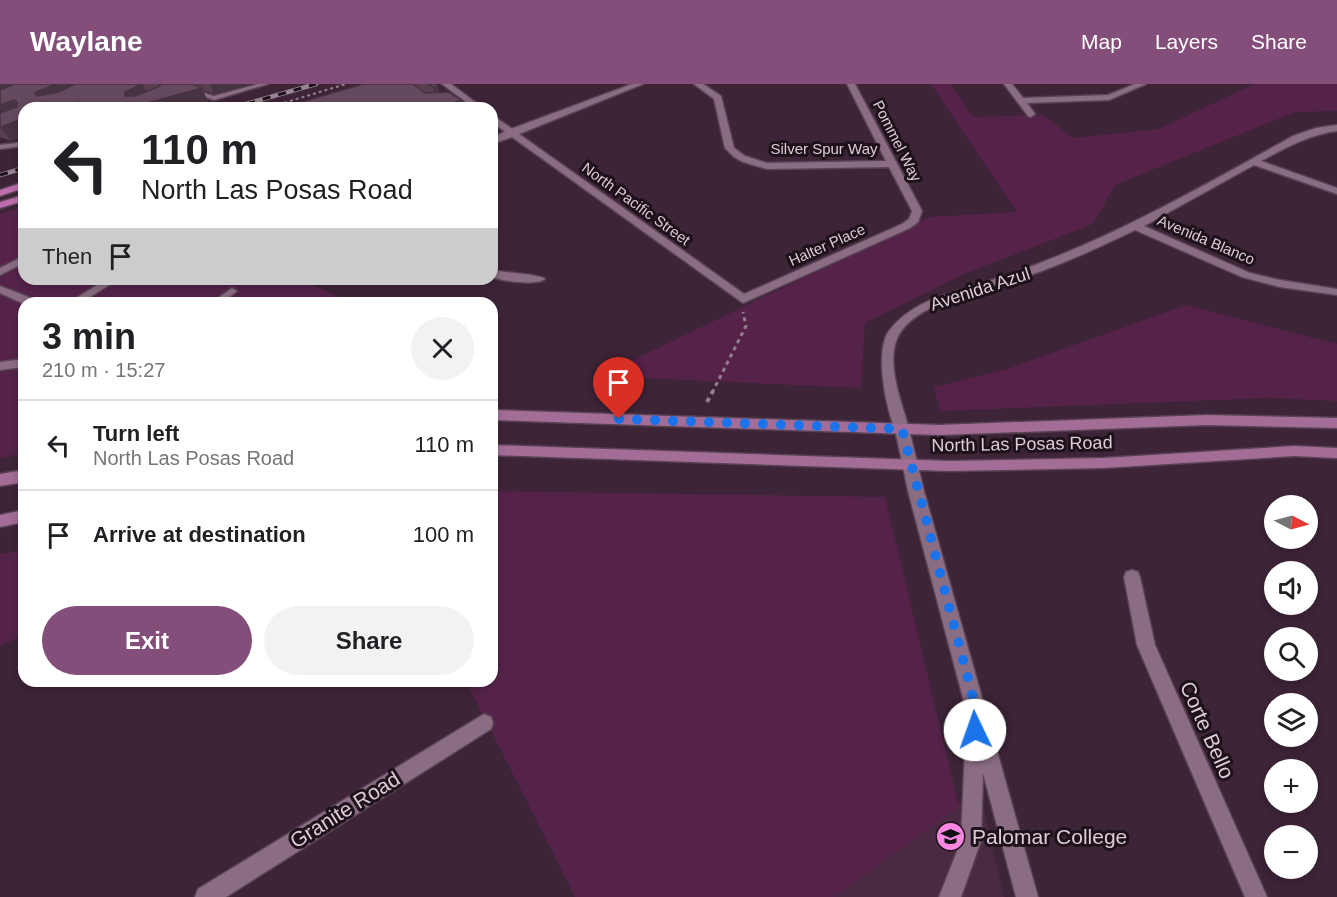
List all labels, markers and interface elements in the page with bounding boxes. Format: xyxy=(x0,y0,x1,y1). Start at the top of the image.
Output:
text: Waylane xyxy=(30,26,143,57)
text: Map xyxy=(1081,30,1122,53)
text: Layers xyxy=(1155,30,1218,53)
text: Share xyxy=(1251,30,1307,53)
street label: Pommel Way xyxy=(870,97,925,185)
icon: left xyxy=(42,126,120,204)
text: 110 m xyxy=(141,126,258,173)
street label: Silver Spur Way xyxy=(771,140,878,157)
street label: North Pacific Street xyxy=(579,159,694,249)
text: North Las Posas Road xyxy=(141,175,413,205)
street label: Avenida Blanco xyxy=(1155,211,1257,268)
street label: Halter Place xyxy=(786,220,868,269)
icon: arrive xyxy=(104,240,137,273)
text: Then xyxy=(42,244,92,269)
street label: Avenida Azul xyxy=(928,263,1032,315)
text: 3 min xyxy=(42,316,136,357)
button: close xyxy=(411,317,474,380)
pin xyxy=(593,357,644,419)
text: 210 m · 15:27 xyxy=(42,359,165,381)
icon: arrive xyxy=(602,366,635,399)
text: Turn left xyxy=(93,421,179,446)
icon: left xyxy=(42,429,75,462)
text: 110 m xyxy=(414,432,474,457)
street label: North Las Posas Road xyxy=(931,432,1113,456)
text: North Las Posas Road xyxy=(93,447,294,469)
north arrow xyxy=(1264,495,1318,549)
map controls xyxy=(1264,495,1318,879)
icon: arrive xyxy=(42,519,75,552)
text: Arrive at destination xyxy=(93,522,306,547)
text: 100 m xyxy=(413,522,474,547)
button: sound xyxy=(1264,561,1318,615)
button: Exit xyxy=(42,606,252,675)
button: Share xyxy=(264,606,474,675)
button: search xyxy=(1264,627,1318,681)
street label: Corte Bello xyxy=(1176,678,1239,782)
button: layers xyxy=(1264,693,1318,747)
position arrow xyxy=(943,698,1007,762)
button: + xyxy=(1264,759,1318,813)
street label: Granite Road xyxy=(286,767,404,852)
school or university icon: Palomar College xyxy=(935,821,967,853)
place label: Palomar College xyxy=(972,825,1127,848)
button: − xyxy=(1264,825,1318,879)

